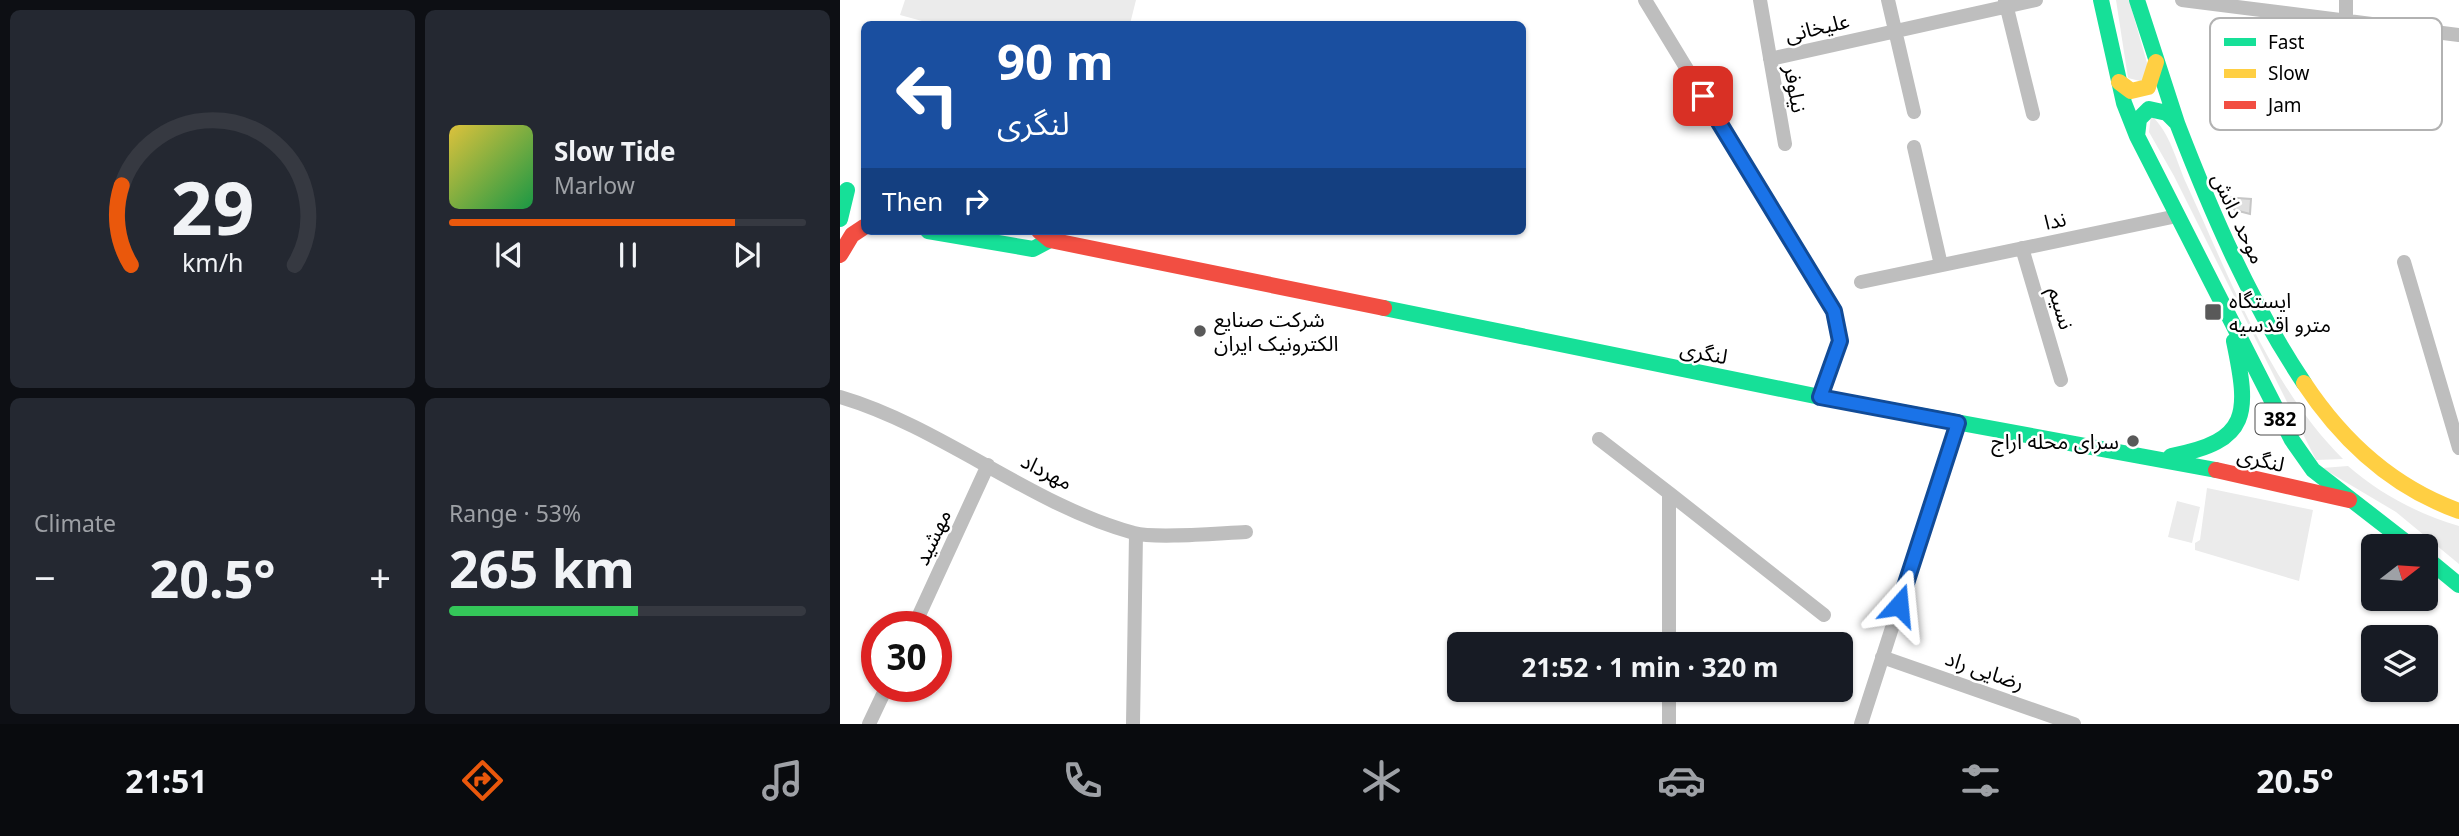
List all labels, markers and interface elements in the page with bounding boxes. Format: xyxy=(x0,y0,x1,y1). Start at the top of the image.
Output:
street label: علیخانی xyxy=(1782,6,1852,48)
legend xyxy=(2210,18,2442,130)
text: 90 m xyxy=(997,28,1114,94)
text: Fast xyxy=(2268,29,2305,55)
icon: left xyxy=(882,49,973,140)
text: Slow xyxy=(2268,60,2309,86)
street label: نیلوفر xyxy=(1778,62,1814,115)
pin xyxy=(1673,66,1733,126)
icon: arrive xyxy=(1684,77,1722,115)
text: Jam xyxy=(2266,92,2302,118)
text: لنگری xyxy=(997,101,1070,144)
text: Slow Tide xyxy=(554,133,676,169)
text: 29 xyxy=(171,158,254,257)
street label: موحد دانش xyxy=(2206,168,2272,268)
text: Marlow xyxy=(554,169,635,201)
icon: right xyxy=(957,182,995,220)
text: Then xyxy=(882,183,943,219)
street label: ندا xyxy=(2041,204,2069,236)
icon: previous xyxy=(490,236,528,274)
icon: pause xyxy=(609,236,647,274)
icon: next xyxy=(728,236,766,274)
text: km/h xyxy=(182,245,243,279)
street label: نسیم xyxy=(2041,283,2081,333)
place label: ایستگاه مترو اقدسیه xyxy=(2229,286,2331,338)
marker: ایستگاه مترو اقدسیه xyxy=(2203,302,2223,322)
place label: شرکت صنایع الکترونیک ایران xyxy=(1214,305,1339,357)
marker: شرکت صنایع الکترونیک ایران xyxy=(1192,323,1208,339)
street label: لنگری xyxy=(1678,334,1730,370)
road number: 382 xyxy=(2256,404,2304,434)
place label: سرای محله اراج xyxy=(1991,427,2119,457)
marker: سرای محله اراج xyxy=(2125,433,2141,449)
street label: لنگری xyxy=(2235,440,2287,478)
street label: مهرداد xyxy=(1016,446,1078,496)
text: Range · 53% xyxy=(449,497,581,529)
street label: مهشید xyxy=(907,505,957,569)
text: Climate xyxy=(34,507,116,539)
text: 265 km xyxy=(449,532,635,603)
north arrow xyxy=(2361,534,2438,611)
map controls xyxy=(2361,534,2438,702)
text: 20.5° xyxy=(150,542,275,613)
text: − xyxy=(34,551,56,603)
text: + xyxy=(369,551,391,603)
position arrow xyxy=(1862,568,1936,642)
speed limit sign: 30 xyxy=(861,611,952,702)
button: layers xyxy=(2361,625,2438,702)
street label: رضایی راد xyxy=(1942,643,2028,697)
text: 21:52 · 1 min · 320 m xyxy=(1522,649,1778,685)
icon: directions xyxy=(458,756,507,805)
icon: music xyxy=(758,756,807,805)
icon: phone xyxy=(1058,756,1107,805)
icon: climate xyxy=(1357,756,1406,805)
icon: car xyxy=(1657,756,1706,805)
icon: filters xyxy=(1956,756,2005,805)
text: 21:51 xyxy=(125,759,208,802)
text: 20.5° xyxy=(2256,759,2334,802)

